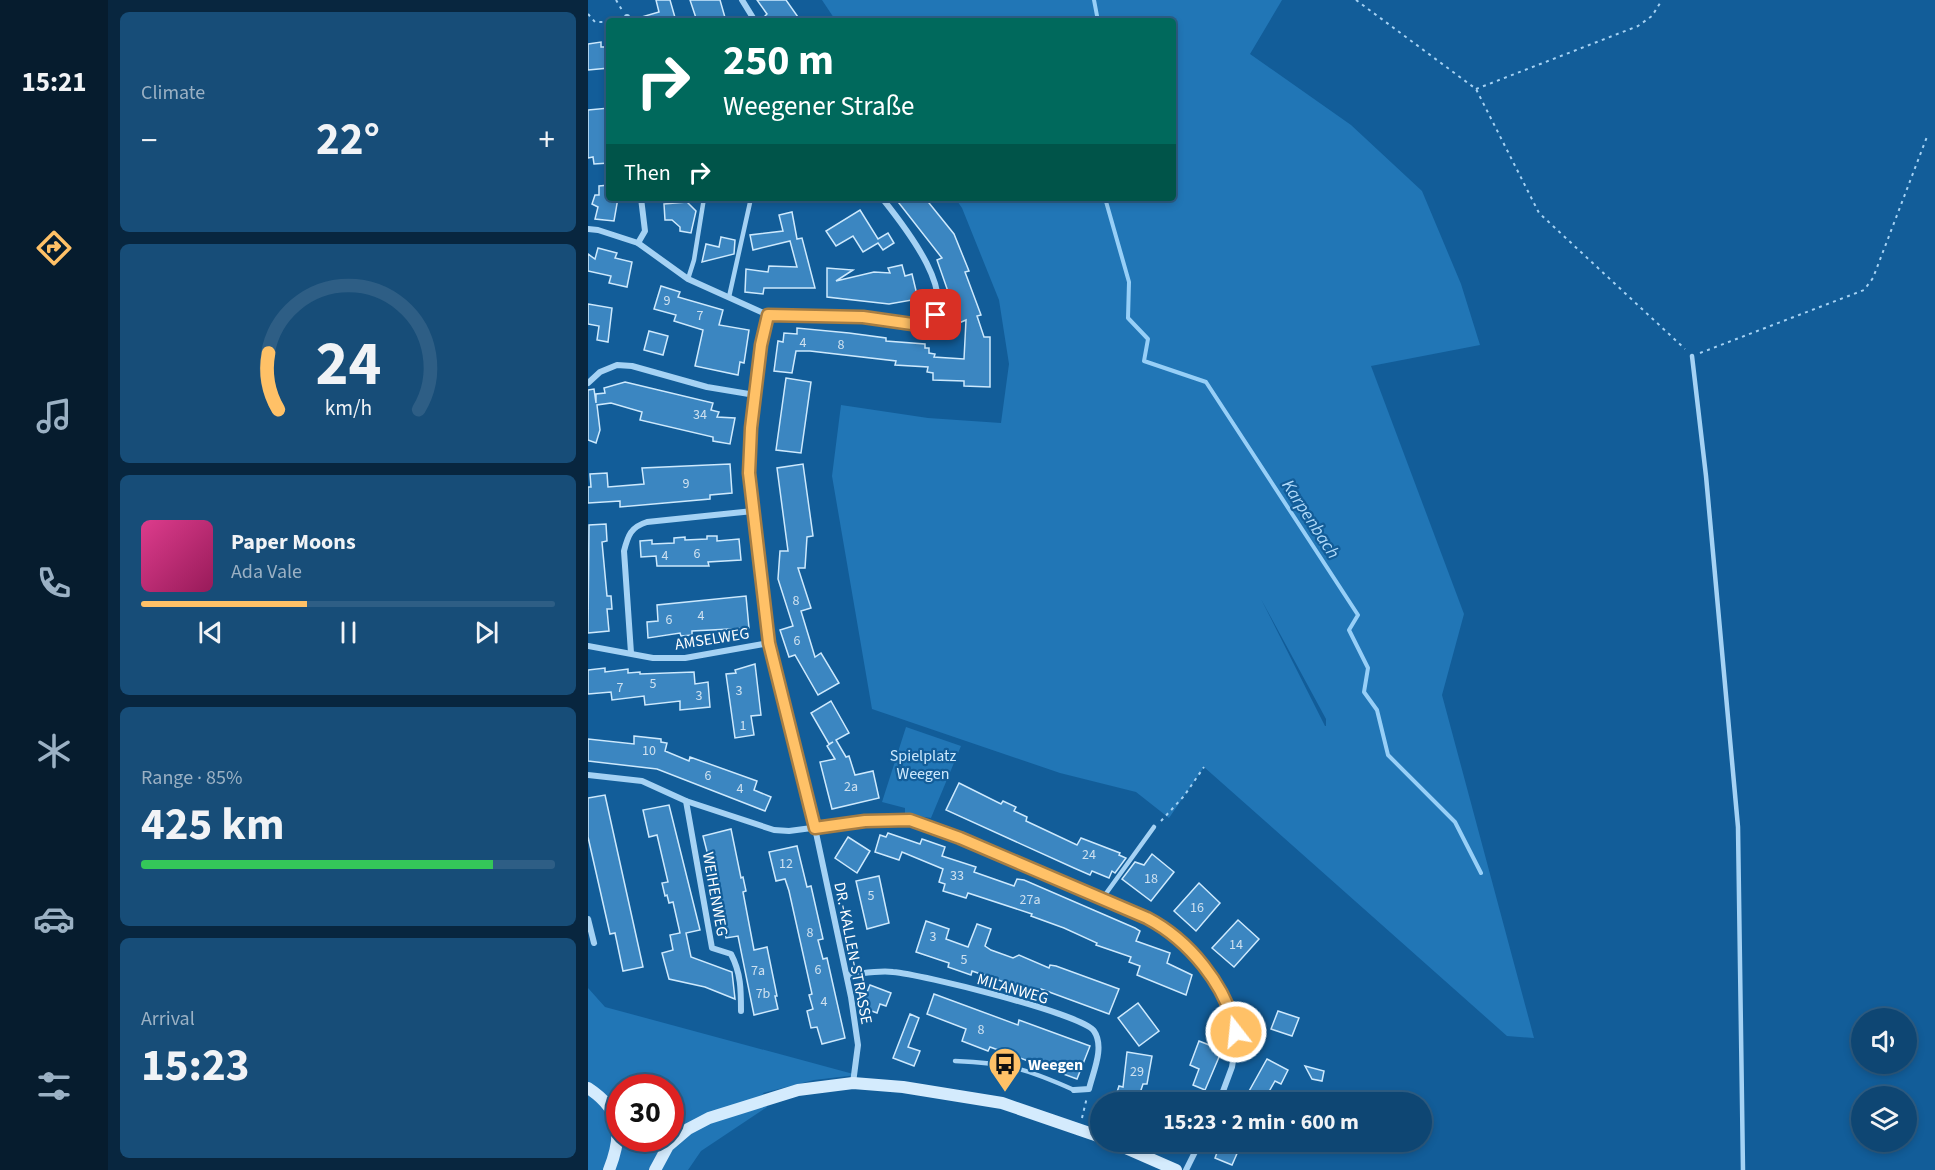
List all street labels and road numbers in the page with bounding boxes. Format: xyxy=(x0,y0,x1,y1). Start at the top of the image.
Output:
street label: AMSELWEG xyxy=(673,622,751,656)
street label: WEIHENWEG xyxy=(697,850,733,938)
street label: DR.-KALLEN-STRASSE xyxy=(828,880,878,1026)
street label: MILANWEG xyxy=(974,968,1051,1010)

